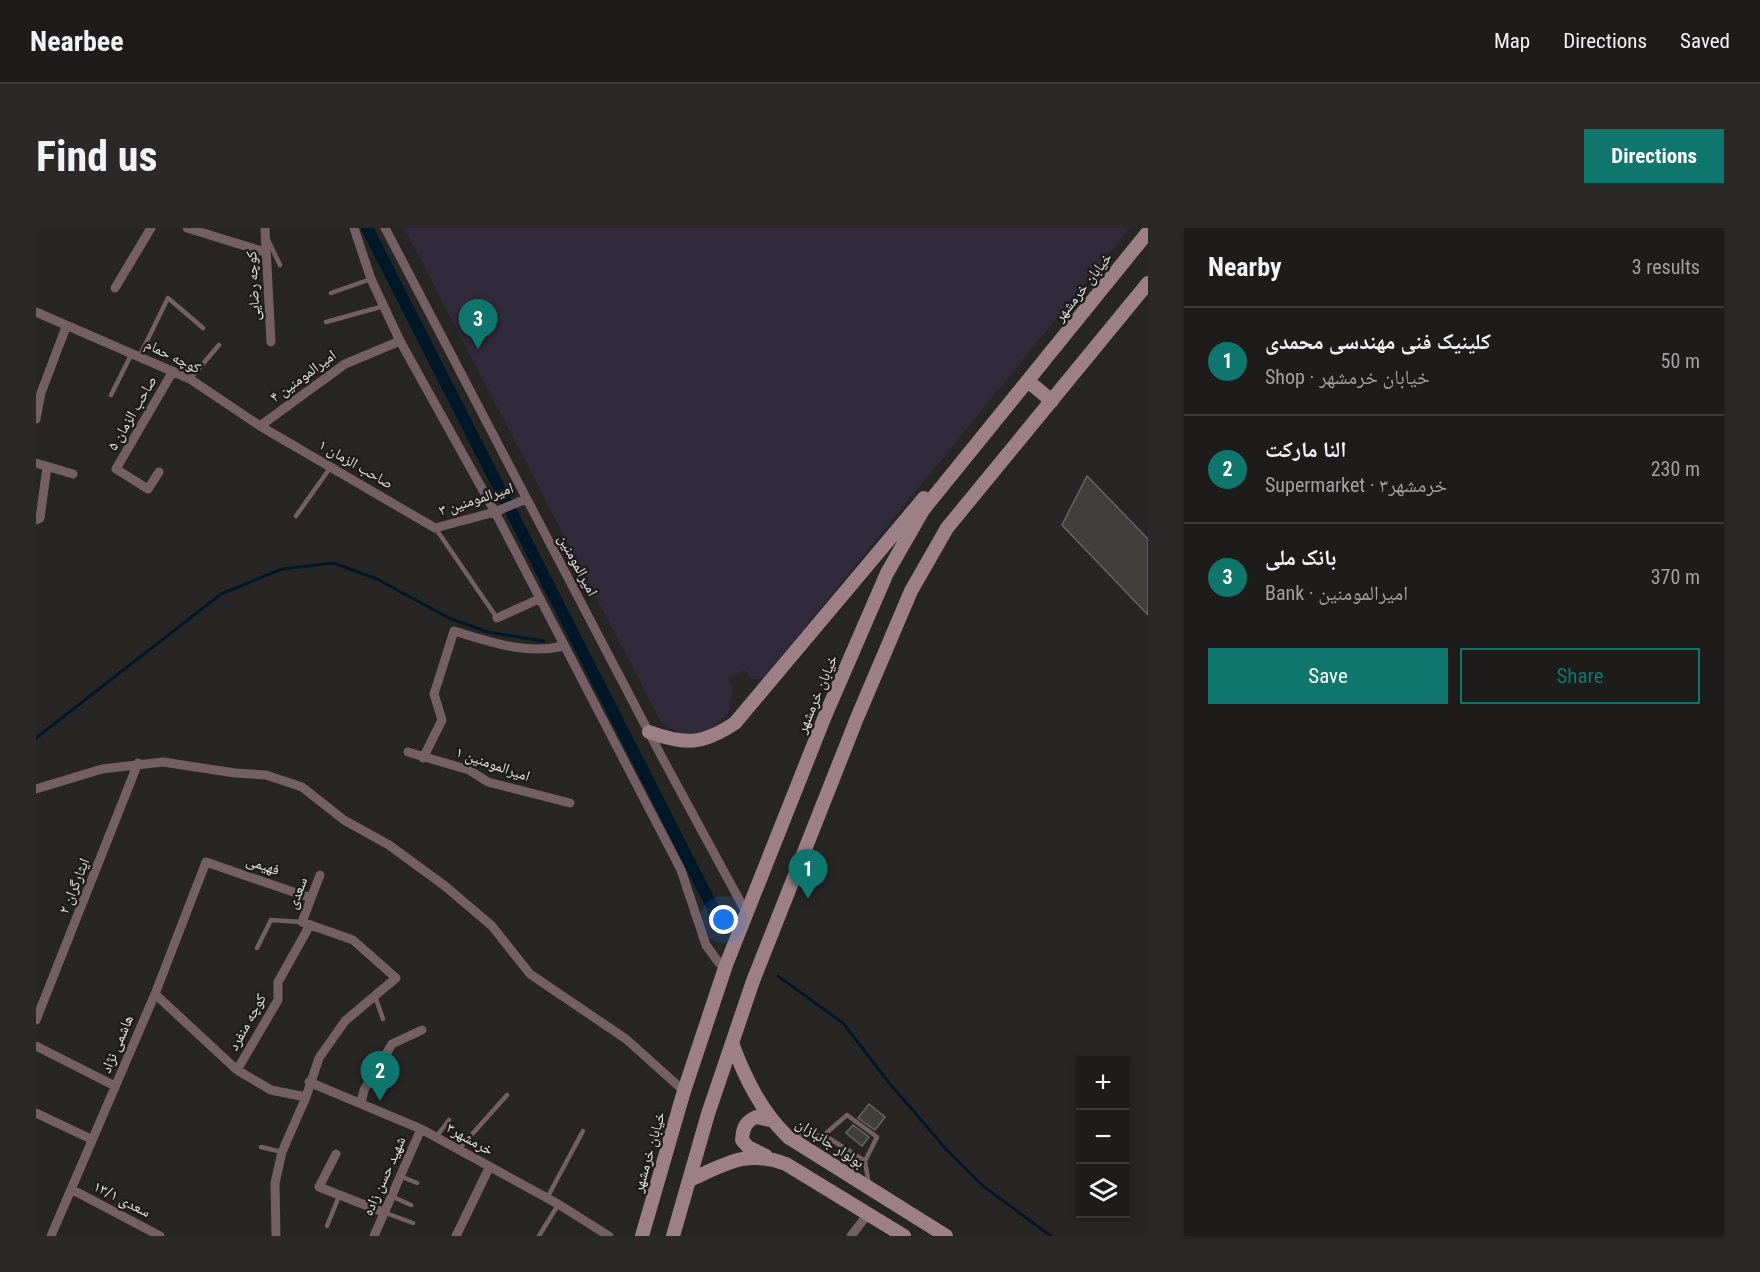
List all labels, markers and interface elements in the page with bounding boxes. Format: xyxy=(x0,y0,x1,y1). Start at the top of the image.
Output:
text: Nearbee xyxy=(30,25,124,58)
text: Map xyxy=(1494,29,1530,53)
text: Directions xyxy=(1563,29,1647,53)
text: Saved xyxy=(1680,29,1730,53)
button: Directions xyxy=(1584,129,1724,183)
text: Find us xyxy=(36,132,157,181)
street label: خیابان خرمشهر xyxy=(1050,248,1117,327)
street label: کوچه رضایی xyxy=(242,251,265,321)
text: Nearby xyxy=(1208,252,1282,282)
text: 3 results xyxy=(1632,255,1700,279)
pin: 3 xyxy=(458,300,498,349)
text: کلینیک فنی مهندسی محمدی xyxy=(1265,329,1491,354)
street label: کوچه حمام xyxy=(142,335,204,378)
street label: امیرالمومنین ۴ xyxy=(266,346,340,407)
text: 1 xyxy=(1222,349,1233,373)
text: 50 m xyxy=(1661,349,1700,373)
text: Shop · خیابان خرمشهر xyxy=(1265,365,1430,389)
street label: صاحب الزمان ۵ xyxy=(103,372,161,454)
street label: صاحب الزمان ۱ xyxy=(315,435,397,493)
text: النا مارکت xyxy=(1265,437,1347,462)
text: 2 xyxy=(1222,457,1233,481)
text: 230 m xyxy=(1651,457,1700,481)
text: Supermarket · خرمشهر۳ xyxy=(1265,473,1447,497)
street label: امیرالمومنین ۳ xyxy=(436,478,516,520)
street label: امیرالمومنین xyxy=(553,531,602,599)
text: بانک ملی xyxy=(1265,545,1336,570)
text: 3 xyxy=(1222,565,1233,589)
text: 370 m xyxy=(1651,565,1700,589)
text: Bank · امیرالمومنین xyxy=(1265,581,1408,605)
button: Save xyxy=(1208,648,1448,704)
button: Share xyxy=(1460,648,1700,704)
street label: خیابان خرمشهر xyxy=(792,652,843,737)
street label: امیرالمومنین ۱ xyxy=(453,743,533,786)
pin: 1 xyxy=(788,850,828,899)
street label: فهیمی xyxy=(244,851,282,880)
street label: ایثارگران ۲ xyxy=(55,855,94,917)
street label: سعدی xyxy=(283,875,312,912)
your location xyxy=(709,905,738,934)
street label: کوچه منفرد xyxy=(224,990,270,1054)
street label: هاشمی نژاد xyxy=(97,1012,138,1076)
pin: 2 xyxy=(360,1052,400,1101)
map controls xyxy=(1076,1056,1130,1218)
button: + xyxy=(1076,1056,1130,1110)
street label: خیابان خرمشهر xyxy=(629,1109,670,1196)
button: − xyxy=(1076,1110,1130,1164)
street label: بولوار جانبازان xyxy=(792,1114,868,1173)
street label: خرمشهر۳ xyxy=(443,1119,497,1159)
street label: شهید حسن زاده xyxy=(359,1133,410,1219)
button: layers xyxy=(1076,1164,1130,1218)
street label: سعدی ۱۳/۱ xyxy=(90,1177,154,1222)

